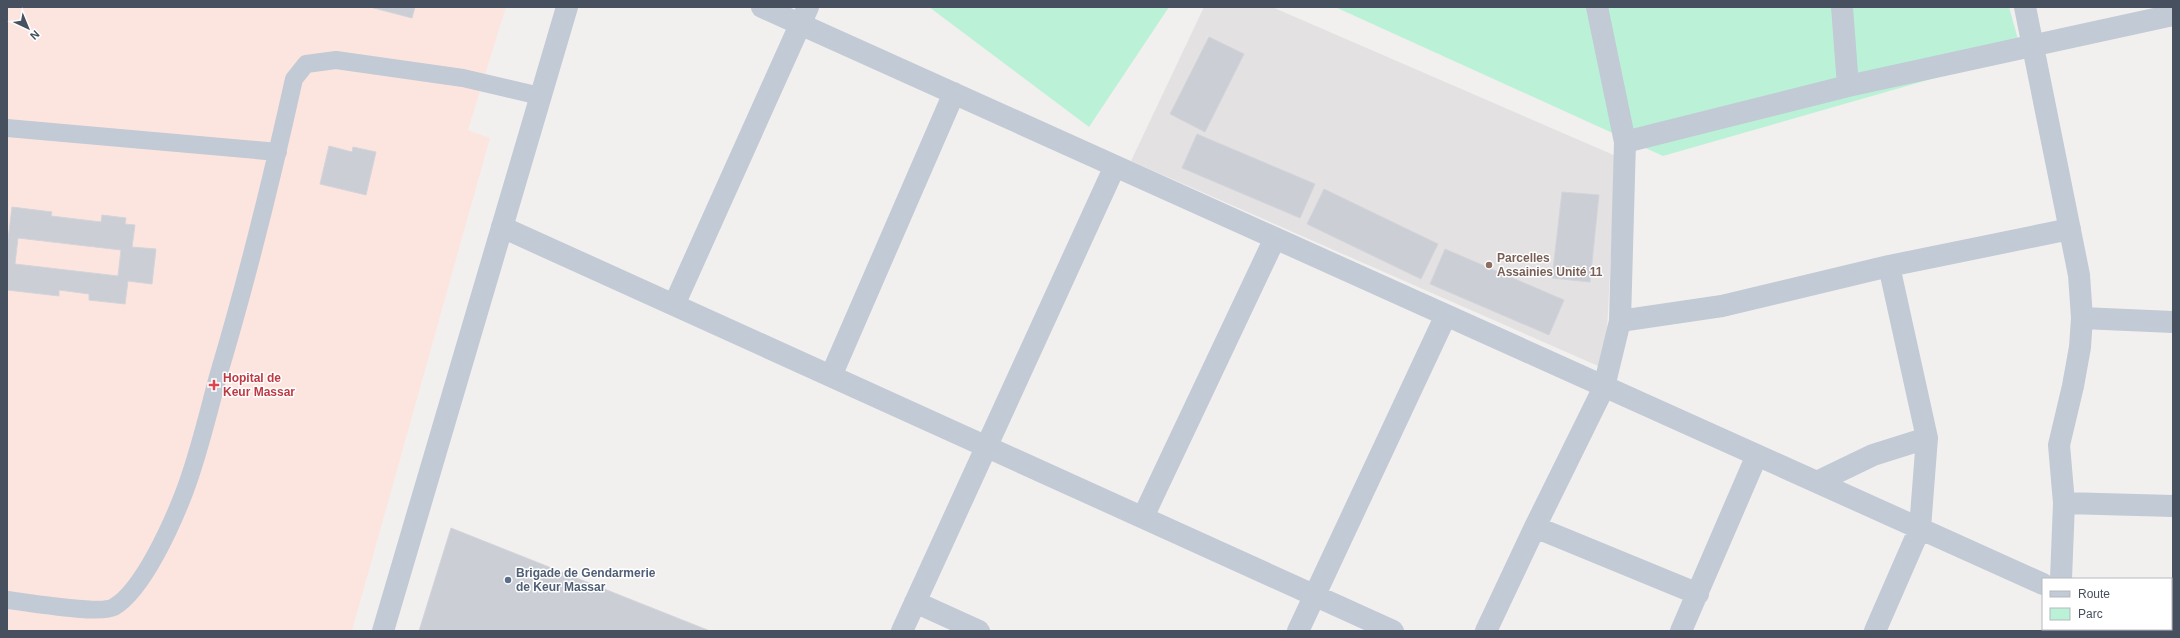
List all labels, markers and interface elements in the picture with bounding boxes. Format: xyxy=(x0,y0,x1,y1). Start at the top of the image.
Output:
north arrow xyxy=(8,8,48,48)
text: N xyxy=(28,28,42,42)
place label: Parcelles Assainies Unité 11 xyxy=(1497,251,1603,279)
marker: Parcelles Assainies Unité 11 xyxy=(1484,260,1494,270)
place label: Hopital de Keur Massar xyxy=(223,371,295,399)
marker: Hopital de Keur Massar xyxy=(208,379,220,391)
place label: Brigade de Gendarmerie de Keur Massar xyxy=(516,566,656,594)
marker: Brigade de Gendarmerie de Keur Massar xyxy=(503,575,513,585)
legend xyxy=(2042,578,2172,630)
text: Route xyxy=(2078,587,2110,601)
text: Parc xyxy=(2078,607,2103,621)

